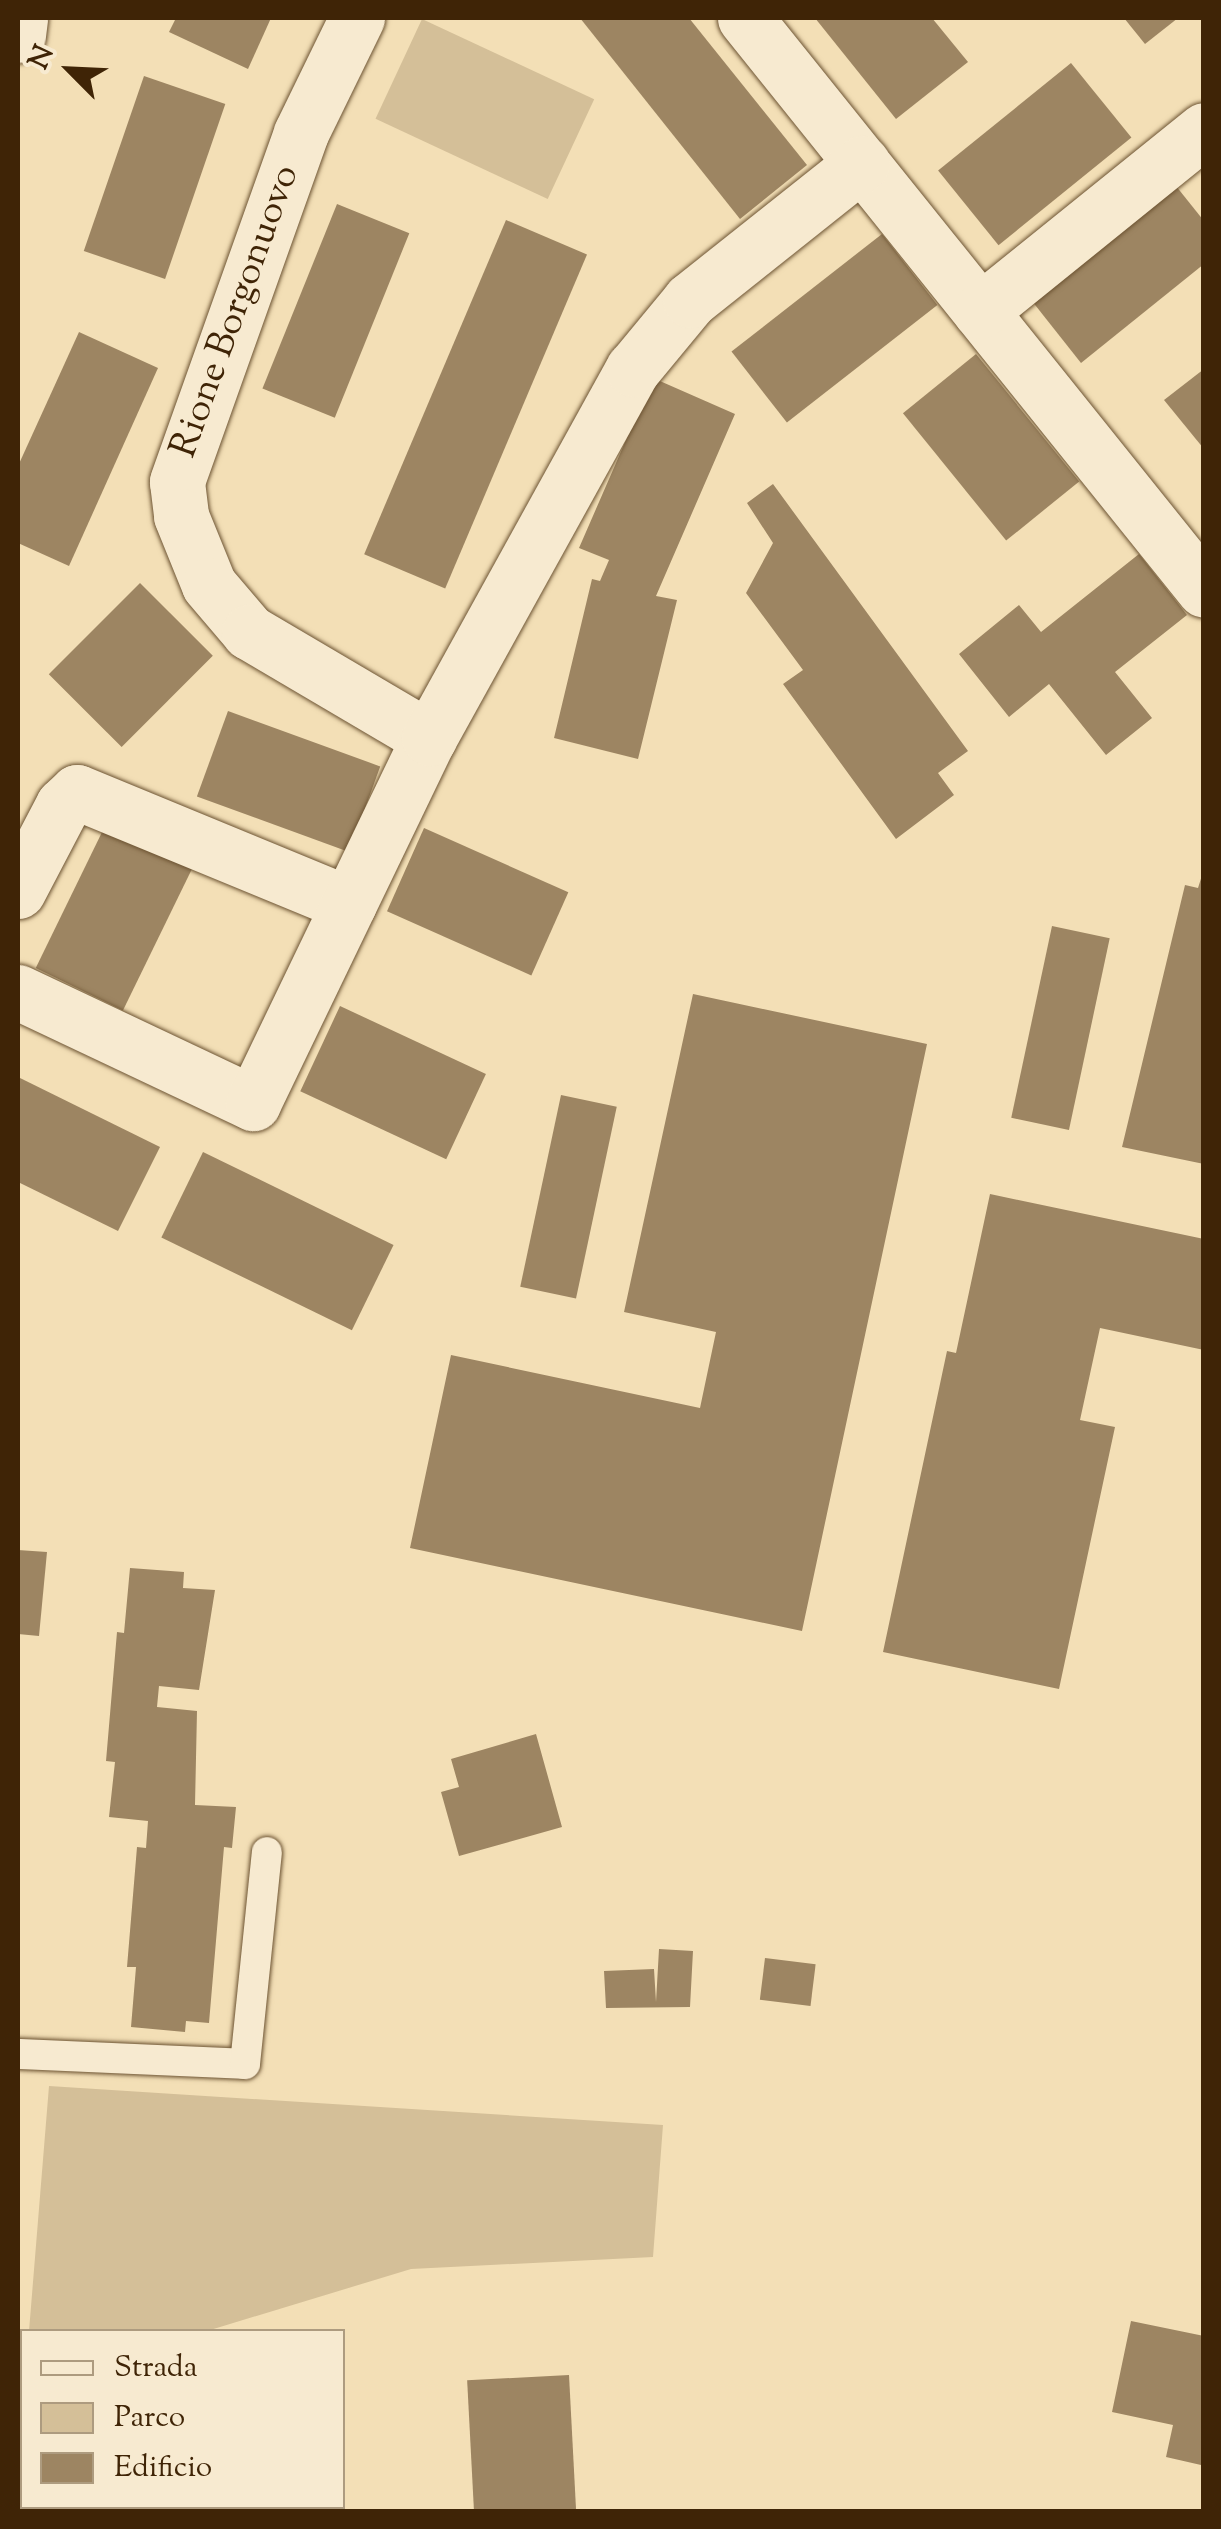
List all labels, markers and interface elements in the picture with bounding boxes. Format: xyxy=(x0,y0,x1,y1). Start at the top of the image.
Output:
north arrow xyxy=(20,20,120,120)
text: N xyxy=(20,39,65,76)
street label: Rione Borgonuovo xyxy=(163,160,311,464)
legend xyxy=(20,2329,345,2509)
text: Strada xyxy=(114,2347,198,2390)
text: Parco xyxy=(114,2397,185,2440)
text: Edificio xyxy=(114,2447,212,2490)

